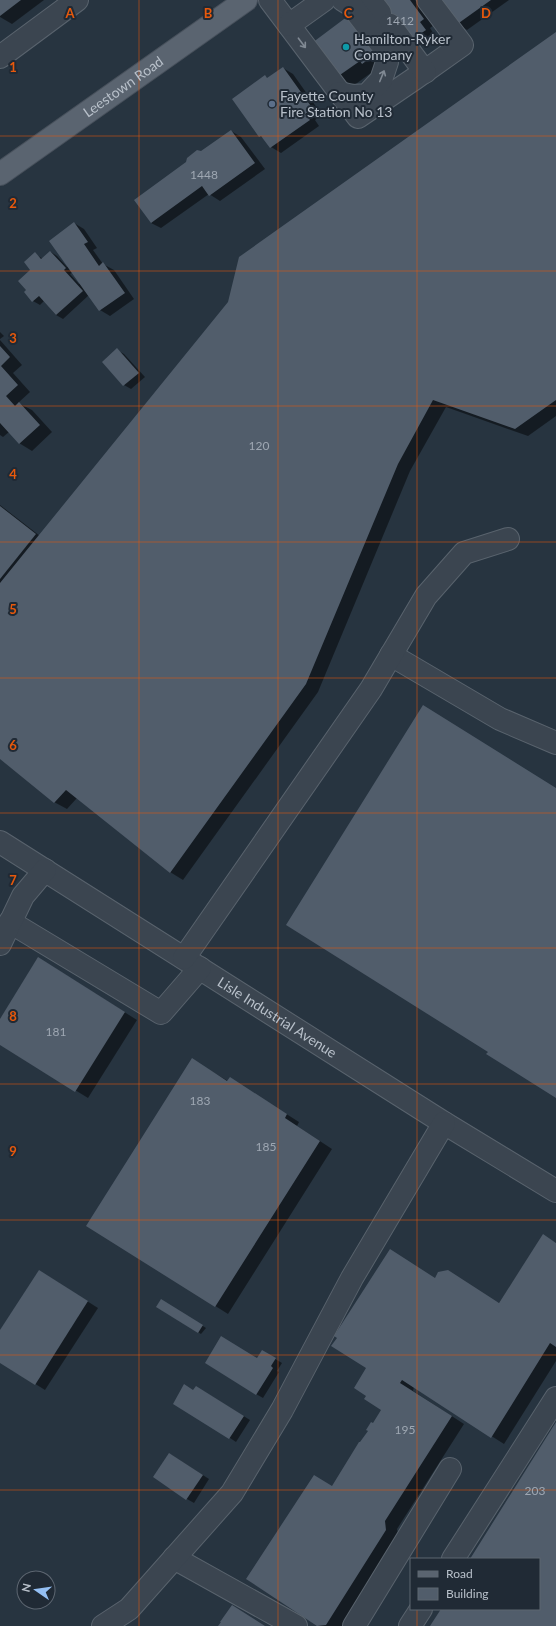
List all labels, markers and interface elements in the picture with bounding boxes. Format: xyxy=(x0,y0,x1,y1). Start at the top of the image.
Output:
text: A xyxy=(64,5,75,21)
text: B xyxy=(204,5,213,21)
text: C xyxy=(344,5,353,21)
text: D xyxy=(481,5,491,21)
house number: 1412 xyxy=(386,13,414,28)
place label: Hamilton-Ryker Company xyxy=(354,30,451,63)
one-way arrow xyxy=(297,37,306,48)
marker: Hamilton-Ryker Company xyxy=(341,42,351,52)
street label: Leestown Road xyxy=(80,52,166,120)
text: 1 xyxy=(9,59,17,75)
one-way arrow xyxy=(379,70,386,82)
place label: Fayette County Fire Station No 13 xyxy=(280,87,392,120)
marker: Fayette County Fire Station No 13 xyxy=(267,99,277,109)
house number: 1448 xyxy=(190,167,218,182)
text: 2 xyxy=(9,195,17,211)
text: 3 xyxy=(9,330,17,346)
house number: 120 xyxy=(249,438,269,453)
text: 4 xyxy=(9,466,17,482)
text: 5 xyxy=(9,601,17,617)
text: 6 xyxy=(9,737,17,753)
text: 7 xyxy=(9,872,17,888)
street label: Lisle Industrial Avenue xyxy=(215,973,340,1061)
text: 8 xyxy=(9,1008,17,1024)
house number: 181 xyxy=(46,1024,66,1039)
house number: 183 xyxy=(190,1093,210,1108)
house number: 185 xyxy=(256,1139,276,1154)
text: 9 xyxy=(9,1143,17,1159)
house number: 195 xyxy=(395,1422,415,1437)
house number: 203 xyxy=(525,1483,545,1498)
legend xyxy=(410,1558,540,1610)
text: Road xyxy=(446,1566,473,1581)
north arrow xyxy=(16,1570,56,1610)
text: N xyxy=(18,1582,33,1593)
text: Building xyxy=(446,1586,489,1601)

